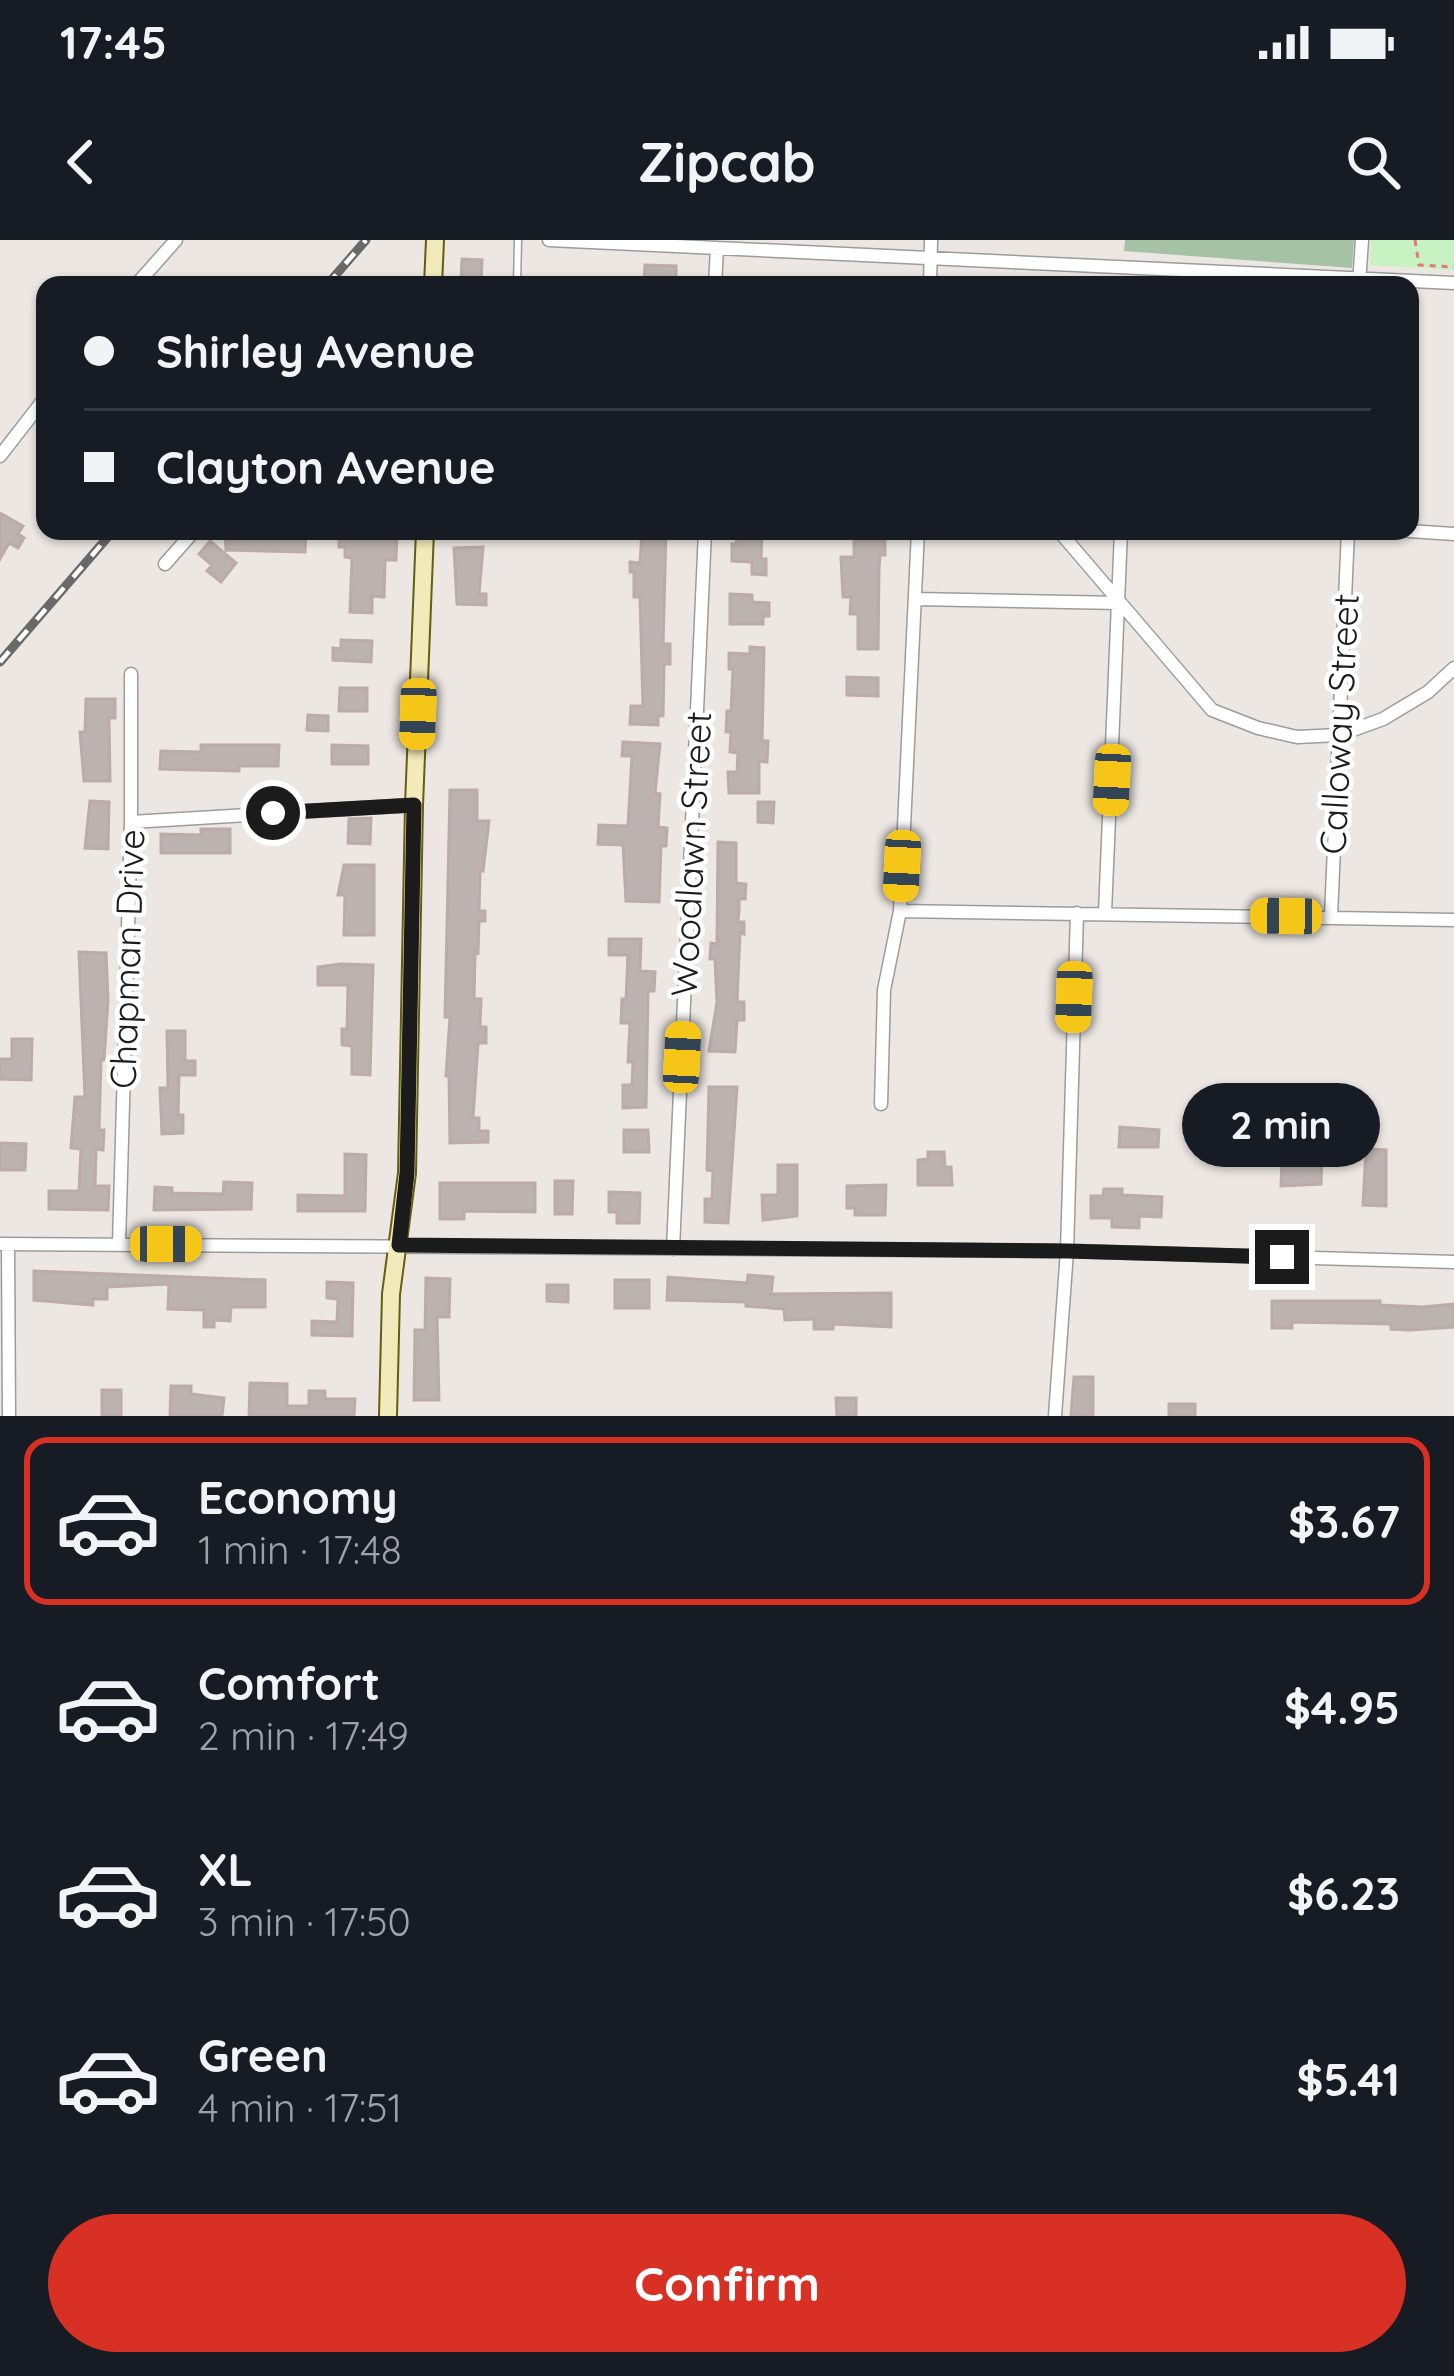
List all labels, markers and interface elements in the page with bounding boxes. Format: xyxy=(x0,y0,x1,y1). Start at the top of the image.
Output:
text: 17:45 xyxy=(60,14,167,70)
text: Zipcab xyxy=(638,128,816,196)
icon: back xyxy=(48,129,114,195)
icon: search xyxy=(1340,129,1406,195)
text: Shirley Avenue xyxy=(156,323,475,379)
text: Clayton Avenue xyxy=(156,439,496,495)
street label: Calloway Street xyxy=(1309,592,1368,855)
car xyxy=(399,677,437,751)
street label: Woodlawn Street xyxy=(661,710,720,998)
car xyxy=(1092,743,1132,817)
route start xyxy=(246,786,300,840)
street label: Chapman Drive xyxy=(99,829,154,1089)
car xyxy=(882,829,922,903)
car xyxy=(1250,897,1322,935)
car xyxy=(1055,960,1093,1034)
car xyxy=(662,1020,702,1094)
callout: 2 min xyxy=(1183,1083,1381,1167)
text: 2 min xyxy=(1230,1100,1332,1149)
car xyxy=(130,1226,202,1262)
route end xyxy=(1255,1230,1309,1284)
icon: car xyxy=(54,1467,162,1575)
text: Economy xyxy=(198,1469,398,1525)
text: $3.67 xyxy=(1288,1493,1400,1549)
text: 1 min · 17:48 xyxy=(198,1525,402,1574)
icon: car xyxy=(54,1653,162,1761)
text: Comfort xyxy=(198,1655,380,1711)
text: $4.95 xyxy=(1284,1679,1400,1735)
text: 2 min · 17:49 xyxy=(198,1711,409,1760)
icon: car xyxy=(54,1839,162,1947)
text: XL xyxy=(198,1841,253,1897)
text: $6.23 xyxy=(1287,1865,1400,1921)
text: 3 min · 17:50 xyxy=(198,1897,411,1946)
icon: car xyxy=(54,2025,162,2133)
text: Green xyxy=(198,2027,328,2083)
text: $5.41 xyxy=(1297,2051,1400,2107)
text: 4 min · 17:51 xyxy=(198,2083,402,2132)
button: Confirm xyxy=(48,2214,1406,2352)

